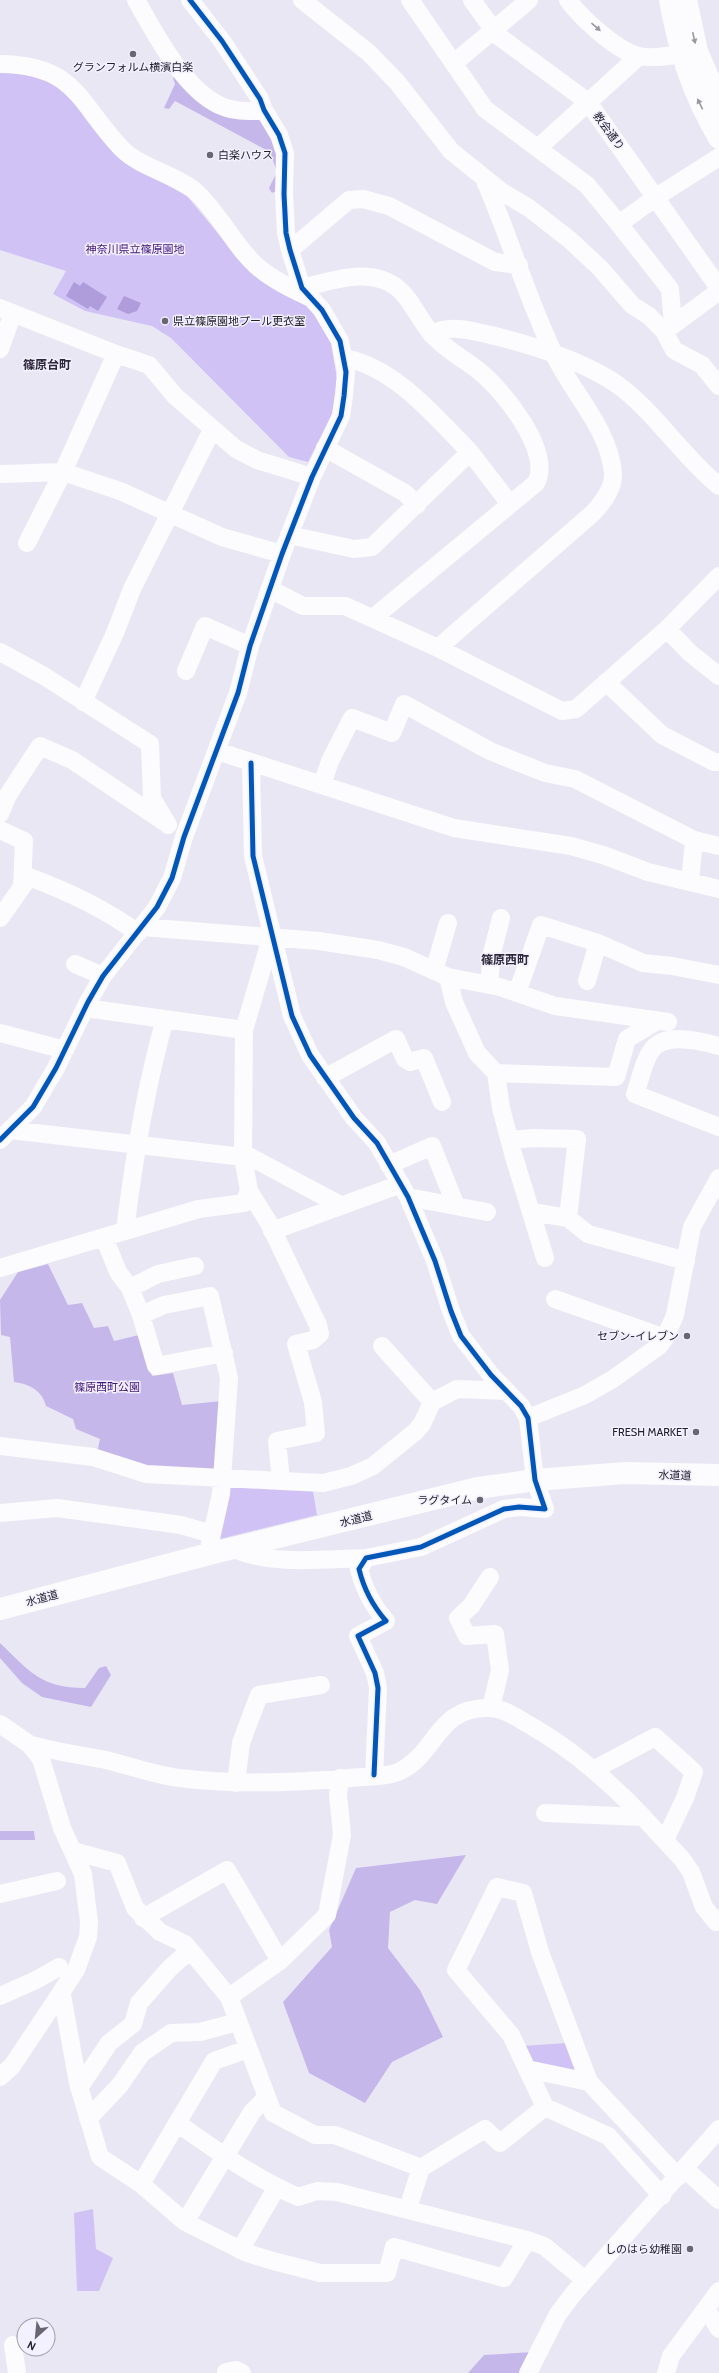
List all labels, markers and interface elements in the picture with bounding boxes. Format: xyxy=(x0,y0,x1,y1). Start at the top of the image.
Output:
one-way arrow xyxy=(590,23,601,32)
one-way arrow xyxy=(692,32,698,44)
marker: グランフォルム横濱白楽 xyxy=(128,49,138,59)
place label: グランフォルム横濱白楽 xyxy=(73,60,193,74)
one-way arrow xyxy=(697,98,703,110)
street label: 教会通り xyxy=(590,109,628,153)
place label: 白楽ハウス xyxy=(218,148,273,162)
marker: 白楽ハウス xyxy=(205,150,215,160)
park label: 神奈川県立篠原園地 xyxy=(86,242,185,256)
place label: 県立篠原園地プール更衣室 xyxy=(173,314,305,328)
marker: 県立篠原園地プール更衣室 xyxy=(160,316,170,326)
district label: 篠原台町 xyxy=(23,357,71,372)
district label: 篠原西町 xyxy=(481,952,529,967)
place label: セブン-イレブン xyxy=(597,1329,679,1343)
marker: セブン-イレブン xyxy=(682,1331,692,1341)
park label: 篠原西町公園 xyxy=(74,1380,140,1394)
place label: FRESH MARKET xyxy=(612,1425,688,1439)
marker: FRESH MARKET xyxy=(691,1427,701,1437)
street label: 水道道 xyxy=(658,1467,692,1483)
place label: ラグタイム xyxy=(417,1493,472,1507)
marker: ラグタイム xyxy=(475,1495,485,1505)
street label: 水道道 xyxy=(338,1508,374,1530)
street label: 水道道 xyxy=(24,1587,60,1609)
place label: しのはら幼稚園 xyxy=(605,2242,682,2256)
marker: しのはら幼稚園 xyxy=(685,2244,695,2254)
north arrow xyxy=(16,2317,56,2357)
text: N xyxy=(25,2338,38,2354)

